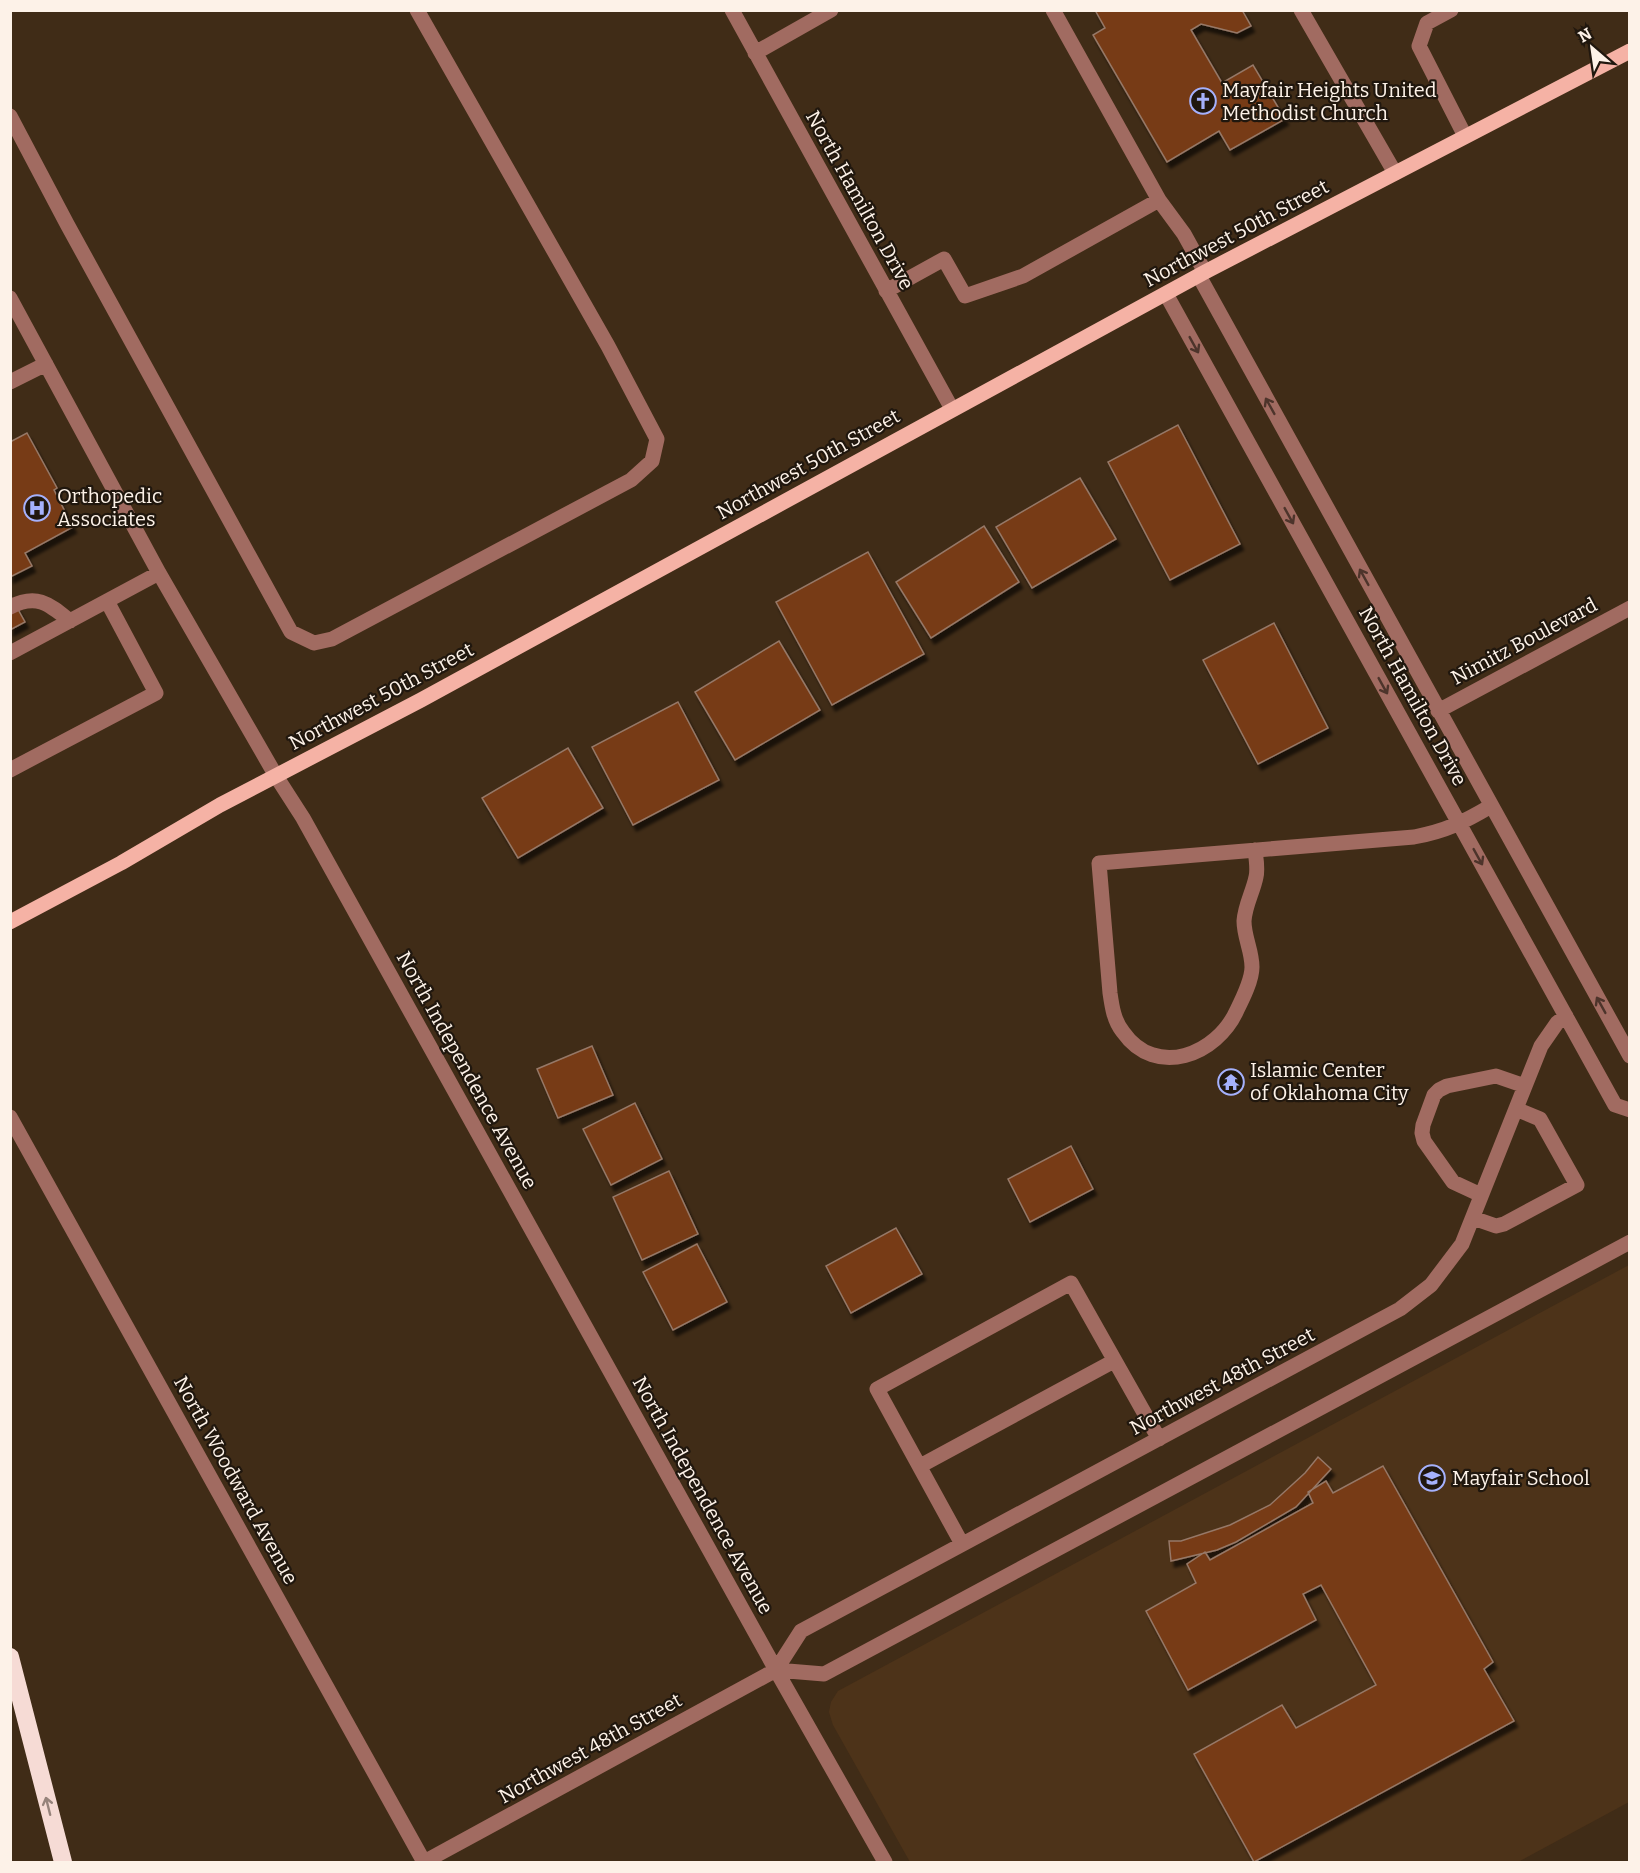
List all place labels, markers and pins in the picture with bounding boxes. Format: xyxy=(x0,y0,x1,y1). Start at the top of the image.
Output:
place label: Mayfair Heights United Methodist Church xyxy=(1222,78,1437,125)
church icon: Mayfair Heights United Methodist Church xyxy=(1188,86,1218,116)
place label: Orthopedic Associates xyxy=(57,484,162,531)
hospital icon: Orthopedic Associates xyxy=(22,493,52,523)
place label: Islamic Center of Oklahoma City xyxy=(1250,1058,1409,1105)
temple icon: Islamic Center of Oklahoma City xyxy=(1216,1067,1246,1097)
school or university icon: Mayfair School xyxy=(1417,1463,1447,1493)
place label: Mayfair School xyxy=(1452,1466,1590,1490)

